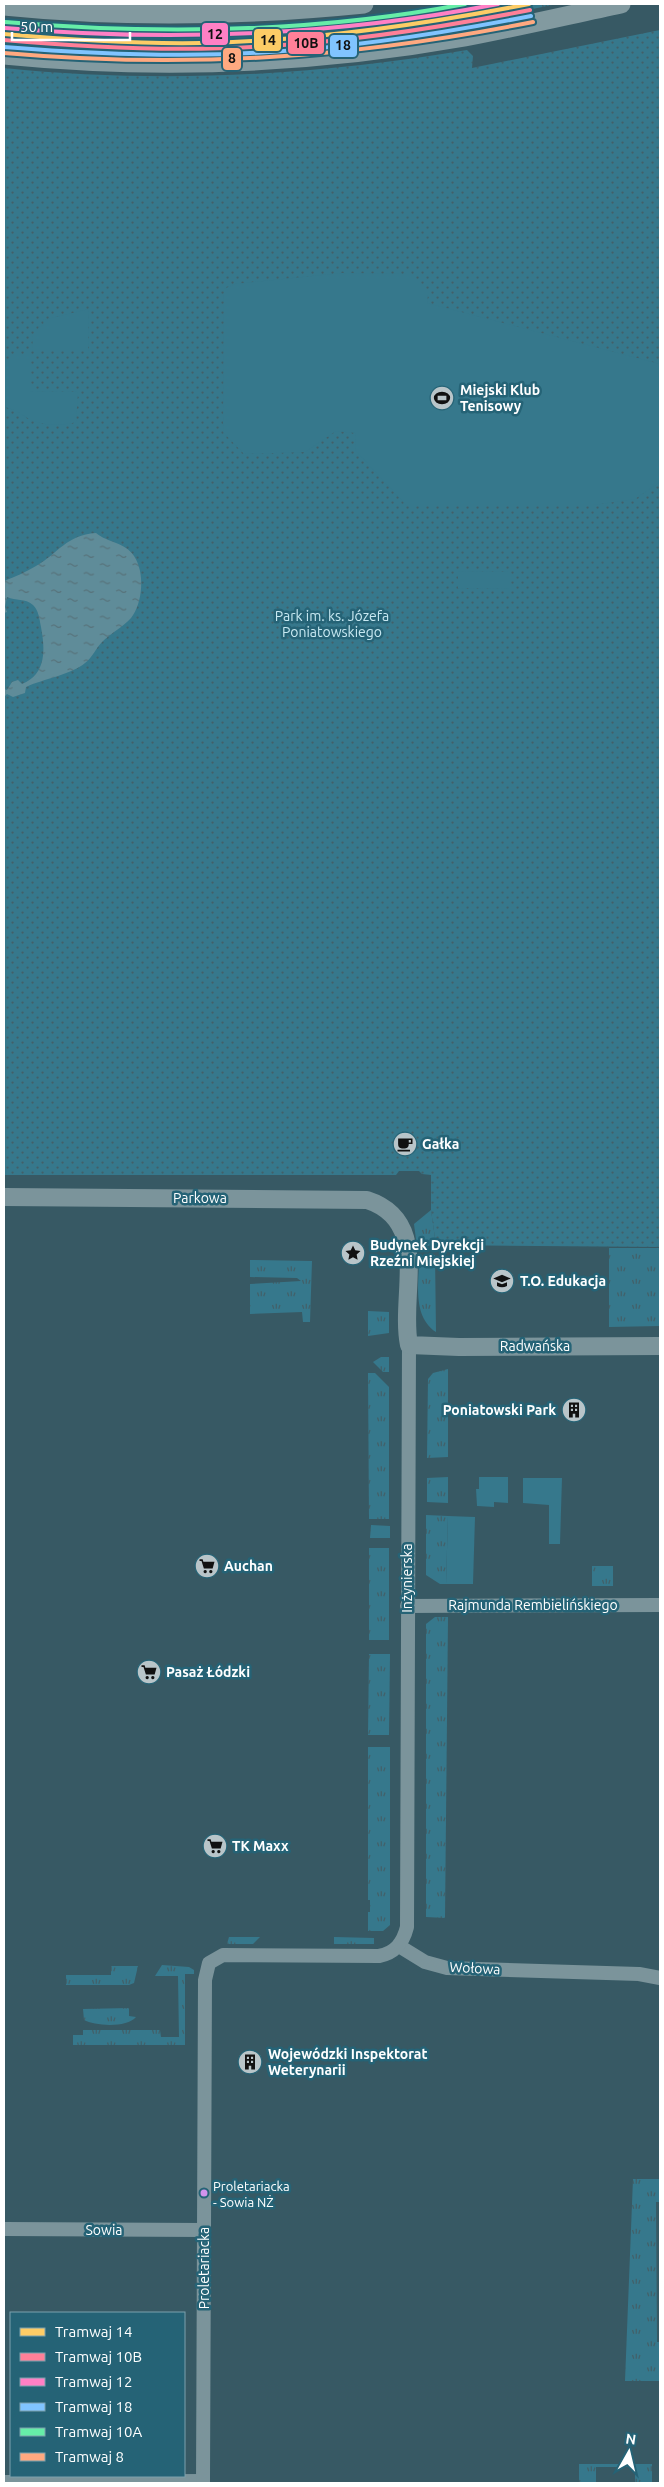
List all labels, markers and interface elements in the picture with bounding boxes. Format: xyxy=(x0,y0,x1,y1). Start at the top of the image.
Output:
scale bar xyxy=(12,10,130,42)
text: 50 m xyxy=(20,18,53,35)
line badge: 12 xyxy=(201,22,229,46)
text: 12 xyxy=(207,26,223,42)
line badge: 14 xyxy=(253,28,282,52)
line badge: 10B xyxy=(287,31,325,55)
text: 14 xyxy=(260,32,276,48)
line badge: 18 xyxy=(329,34,358,58)
text: 10B xyxy=(293,35,319,51)
text: 18 xyxy=(335,37,351,53)
line badge: 8 xyxy=(222,47,242,71)
text: 8 xyxy=(228,50,236,66)
place label: Miejski Klub Tenisowy xyxy=(460,382,540,414)
sports icon: Miejski Klub Tenisowy xyxy=(429,385,455,411)
park label: Park im. ks. Józefa Poniatowskiego xyxy=(275,608,389,640)
cafe icon: Gałka xyxy=(392,1131,418,1157)
place label: Gałka xyxy=(422,1136,459,1152)
street label: Parkowa xyxy=(173,1190,227,1206)
place label: Budynek Dyrekcji Rzeźni Miejskiej xyxy=(370,1237,484,1269)
place icon: Budynek Dyrekcji Rzeźni Miejskiej xyxy=(340,1240,366,1266)
school or university icon: T.O. Edukacja xyxy=(489,1268,515,1294)
place label: T.O. Edukacja xyxy=(520,1273,606,1289)
street label: Radwańska xyxy=(500,1338,570,1354)
building icon: Poniatowski Park xyxy=(561,1397,587,1423)
place label: Poniatowski Park xyxy=(443,1402,556,1418)
street label: Inżynierska xyxy=(399,1543,415,1613)
supermarket icon: Auchan xyxy=(194,1553,220,1579)
place label: Auchan xyxy=(224,1558,273,1574)
street label: Rajmunda Rembielińskiego xyxy=(448,1597,618,1613)
supermarket icon: Pasaż Łódzki xyxy=(136,1659,162,1685)
place label: Pasaż Łódzki xyxy=(166,1664,250,1680)
supermarket icon: TK Maxx xyxy=(202,1833,228,1859)
place label: TK Maxx xyxy=(232,1838,289,1854)
street label: Wołowa xyxy=(449,1959,501,1977)
place label: Wojewódzki Inspektorat Weterynarii xyxy=(268,2046,428,2078)
building icon: Wojewódzki Inspektorat Weterynarii xyxy=(237,2049,263,2075)
place label: Proletariacka - Sowia NŻ xyxy=(213,2179,290,2209)
marker: Proletariacka - Sowia NŻ xyxy=(199,2188,209,2198)
street label: Sowia xyxy=(86,2222,122,2238)
street label: Proletariacka xyxy=(196,2227,212,2309)
legend xyxy=(10,2312,185,2477)
text: Tramwaj 14 xyxy=(55,2323,133,2340)
text: Tramwaj 10B xyxy=(55,2348,142,2365)
text: Tramwaj 12 xyxy=(55,2373,133,2390)
text: Tramwaj 18 xyxy=(55,2398,133,2415)
text: Tramwaj 10A xyxy=(55,2423,142,2440)
north arrow xyxy=(604,2427,654,2477)
text: N xyxy=(625,2430,637,2448)
text: Tramwaj 8 xyxy=(55,2448,124,2465)

